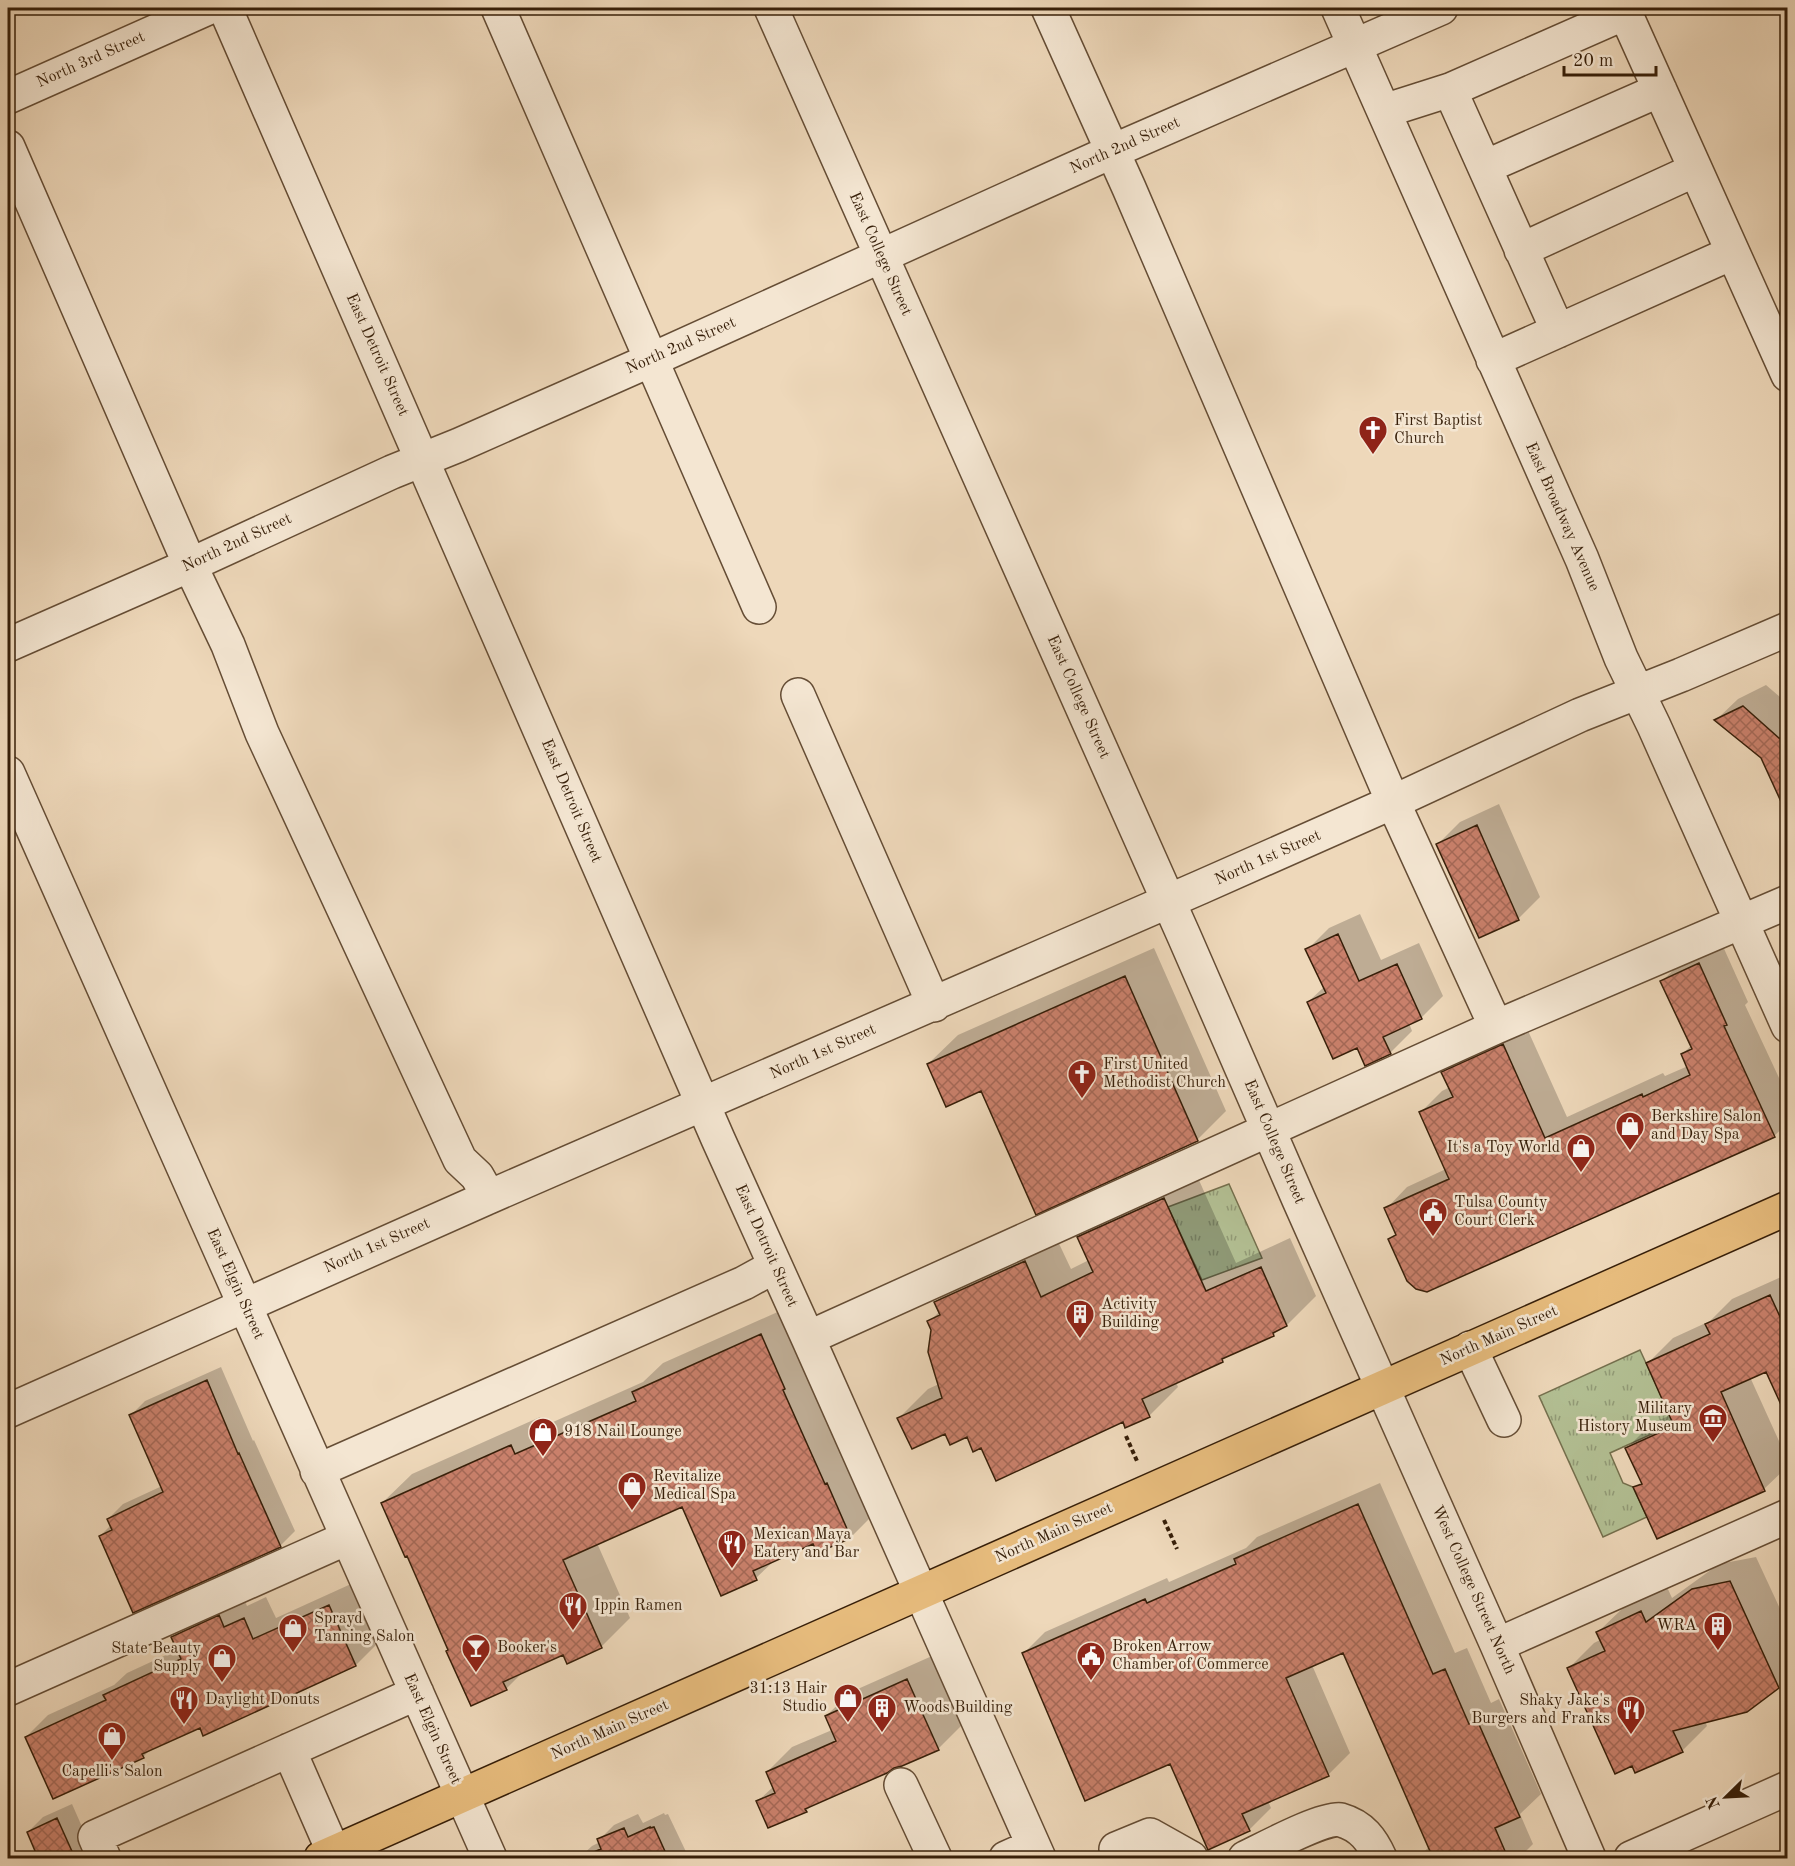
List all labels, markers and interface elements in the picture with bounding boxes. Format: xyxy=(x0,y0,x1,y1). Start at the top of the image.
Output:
street label: North 3rd Street xyxy=(34,29,148,91)
scale bar xyxy=(1564,39,1656,77)
text: 20 m xyxy=(1573,52,1613,70)
street label: North 2nd Street xyxy=(1067,114,1183,177)
street label: East College Street xyxy=(846,190,915,319)
street label: East Detroit Street xyxy=(343,291,411,419)
street label: North 2nd Street xyxy=(623,314,739,377)
place label: First Baptist Church xyxy=(1394,413,1483,447)
church icon: First Baptist Church xyxy=(1357,414,1389,456)
street label: East Broadway Avenue xyxy=(1522,440,1602,594)
street label: North 2nd Street xyxy=(180,510,295,575)
street label: East College Street xyxy=(1044,633,1113,762)
street label: East Detroit Street xyxy=(538,737,604,866)
street label: North 1st Street xyxy=(1213,827,1324,889)
street label: North 1st Street xyxy=(768,1021,879,1083)
place label: First United Methodist Church xyxy=(1103,1057,1226,1091)
church icon: First United Methodist Church xyxy=(1066,1058,1098,1100)
street label: East College Street xyxy=(1241,1077,1308,1207)
place label: Berkshire Salon and Day Spa xyxy=(1651,1109,1762,1143)
shop icon: Berkshire Salon and Day Spa xyxy=(1614,1110,1646,1152)
shop icon: It's a Toy World xyxy=(1565,1132,1597,1174)
place label: It's a Toy World xyxy=(1446,1140,1560,1156)
street label: East Detroit Street xyxy=(732,1182,800,1310)
place label: Tulsa County Court Clerk xyxy=(1454,1195,1548,1229)
public building icon: Tulsa County Court Clerk xyxy=(1417,1196,1449,1238)
street label: North 1st Street xyxy=(322,1215,433,1277)
street label: East Elgin Street xyxy=(203,1226,267,1342)
place label: Activity Building xyxy=(1101,1297,1160,1331)
building icon: Activity Building xyxy=(1064,1298,1096,1340)
street label: North Main Street xyxy=(1438,1303,1561,1369)
place label: Military History Museum xyxy=(1578,1401,1693,1435)
museum icon: Military History Museum xyxy=(1697,1402,1729,1444)
shop icon: 918 Nail Lounge xyxy=(527,1416,559,1458)
place label: 918 Nail Lounge xyxy=(564,1424,682,1440)
place label: Revitalize Medical Spa xyxy=(653,1469,736,1503)
shop icon: Revitalize Medical Spa xyxy=(616,1470,648,1512)
street label: North Main Street xyxy=(993,1500,1116,1566)
street label: West College Street North xyxy=(1428,1503,1518,1677)
place label: Mexican Maya Eatery and Bar xyxy=(753,1527,860,1561)
restaurant icon: Mexican Maya Eatery and Bar xyxy=(716,1528,748,1570)
restaurant icon: Ippin Ramen xyxy=(557,1590,589,1632)
place label: Ippin Ramen xyxy=(594,1598,683,1614)
building icon: WRA xyxy=(1702,1610,1734,1652)
place label: Sprayd Tanning Salon xyxy=(314,1611,415,1645)
shop icon: Sprayd Tanning Salon xyxy=(277,1612,309,1654)
place label: WRA xyxy=(1656,1618,1697,1634)
bar icon: Booker's xyxy=(460,1632,492,1674)
place label: Broken Arrow Chamber of Commerce xyxy=(1112,1639,1269,1673)
place label: Booker's xyxy=(497,1640,557,1656)
public building icon: Broken Arrow Chamber of Commerce xyxy=(1075,1640,1107,1682)
place label: State Beauty Supply xyxy=(111,1641,202,1675)
shop icon: State Beauty Supply xyxy=(206,1642,238,1684)
street label: East Elgin Street xyxy=(400,1671,464,1787)
place label: 31:13 Hair Studio xyxy=(750,1681,827,1715)
shop icon: 31:13 Hair Studio xyxy=(832,1682,864,1724)
restaurant icon: Daylight Donuts xyxy=(168,1684,200,1726)
place label: Daylight Donuts xyxy=(205,1692,320,1708)
building icon: Woods Building xyxy=(866,1692,898,1734)
place label: Shaky Jake's Burgers and Franks xyxy=(1471,1693,1610,1727)
restaurant icon: Shaky Jake's Burgers and Franks xyxy=(1615,1694,1647,1736)
street label: North Main Street xyxy=(549,1697,672,1763)
place label: Woods Building xyxy=(903,1700,1013,1716)
shop icon: Capelli's Salon xyxy=(96,1720,128,1762)
place label: Capelli's Salon xyxy=(61,1764,163,1780)
north arrow xyxy=(1696,1767,1756,1827)
text: N xyxy=(1704,1793,1724,1811)

